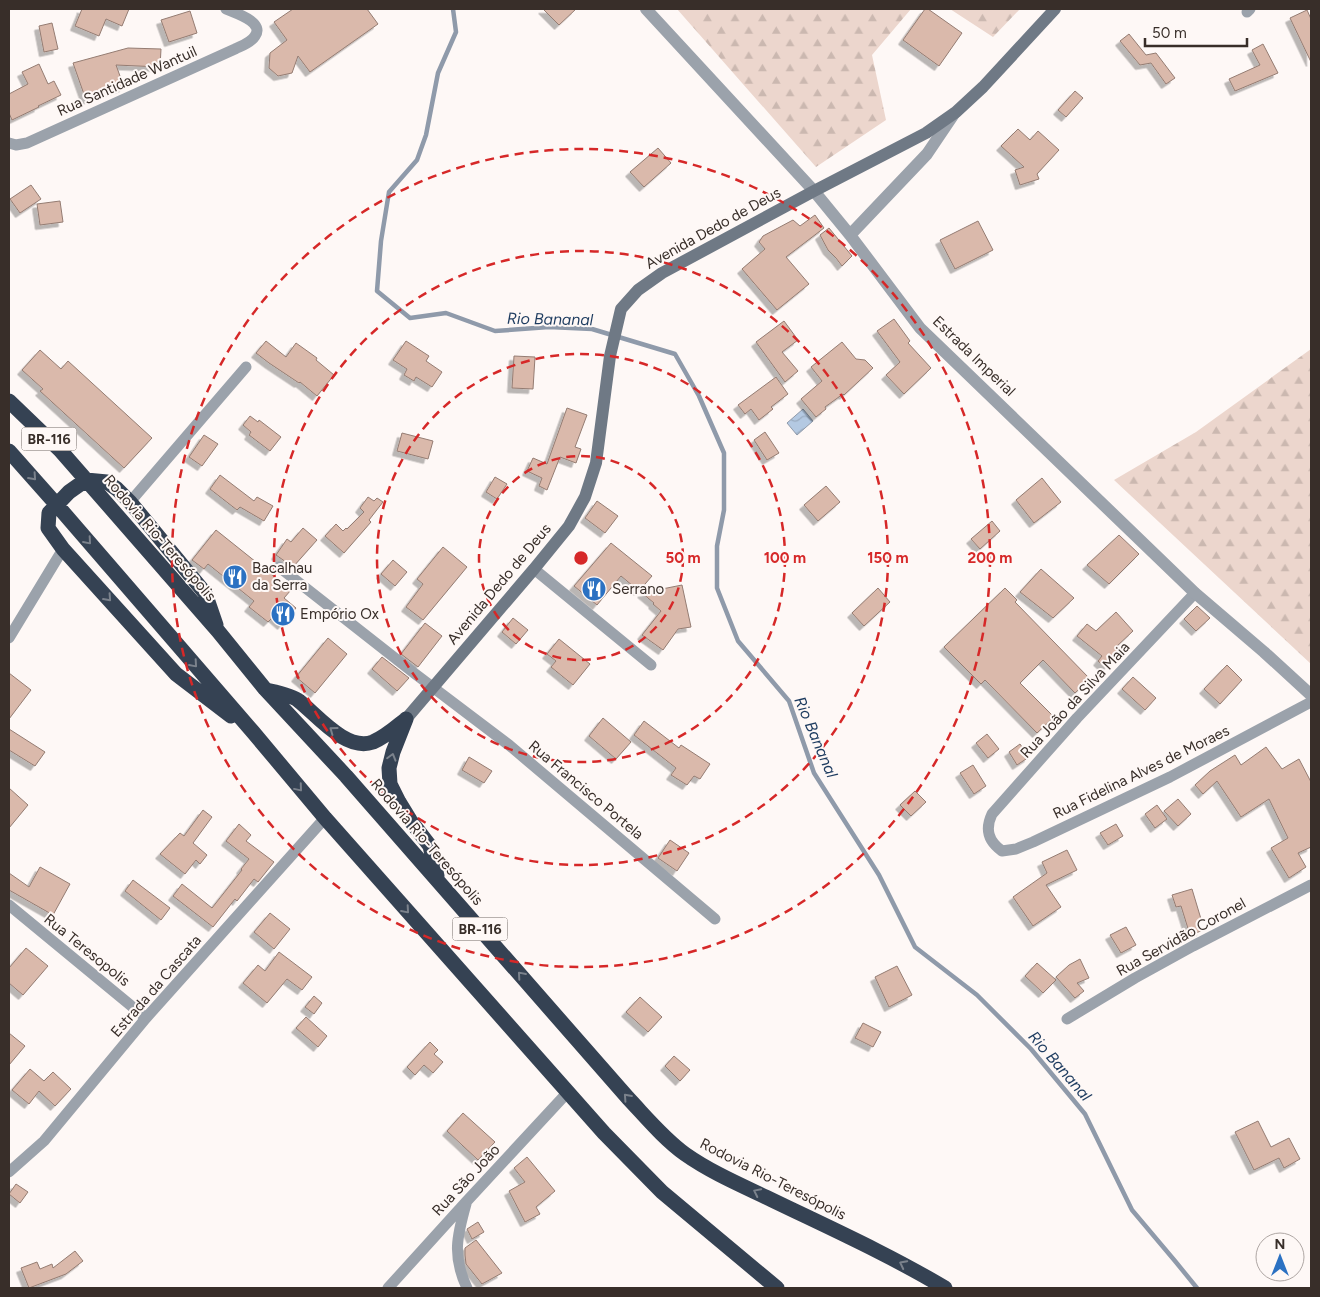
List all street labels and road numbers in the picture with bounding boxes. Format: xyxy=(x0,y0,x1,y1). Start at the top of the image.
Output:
street label: Rua Santidade Wantuil xyxy=(54,42,200,120)
street label: Avenida Dedo de Deus xyxy=(642,183,784,273)
street label: Estrada Imperial xyxy=(929,312,1019,400)
road number: BR-116 xyxy=(22,428,76,450)
street label: Rodovia Rio-Teresópolis xyxy=(100,471,220,605)
street label: Avenida Dedo de Deus xyxy=(443,520,555,648)
street label: Rua João da Silva Maia xyxy=(1017,638,1133,762)
street label: Rua Fidelina Alves de Moraes xyxy=(1050,721,1232,823)
street label: Rua Francisco Portela xyxy=(525,737,647,843)
street label: Rodovia Rio-Teresópolis xyxy=(367,775,487,909)
street label: Rua Servidão Coronel xyxy=(1113,894,1249,980)
street label: Rua Teresopolis xyxy=(41,910,133,990)
road number: BR-116 xyxy=(452,918,508,941)
street label: Estrada da Cascata xyxy=(107,931,205,1041)
street label: Rodovia Rio-Teresópolis xyxy=(697,1134,849,1224)
street label: Rua São João xyxy=(428,1140,504,1219)

